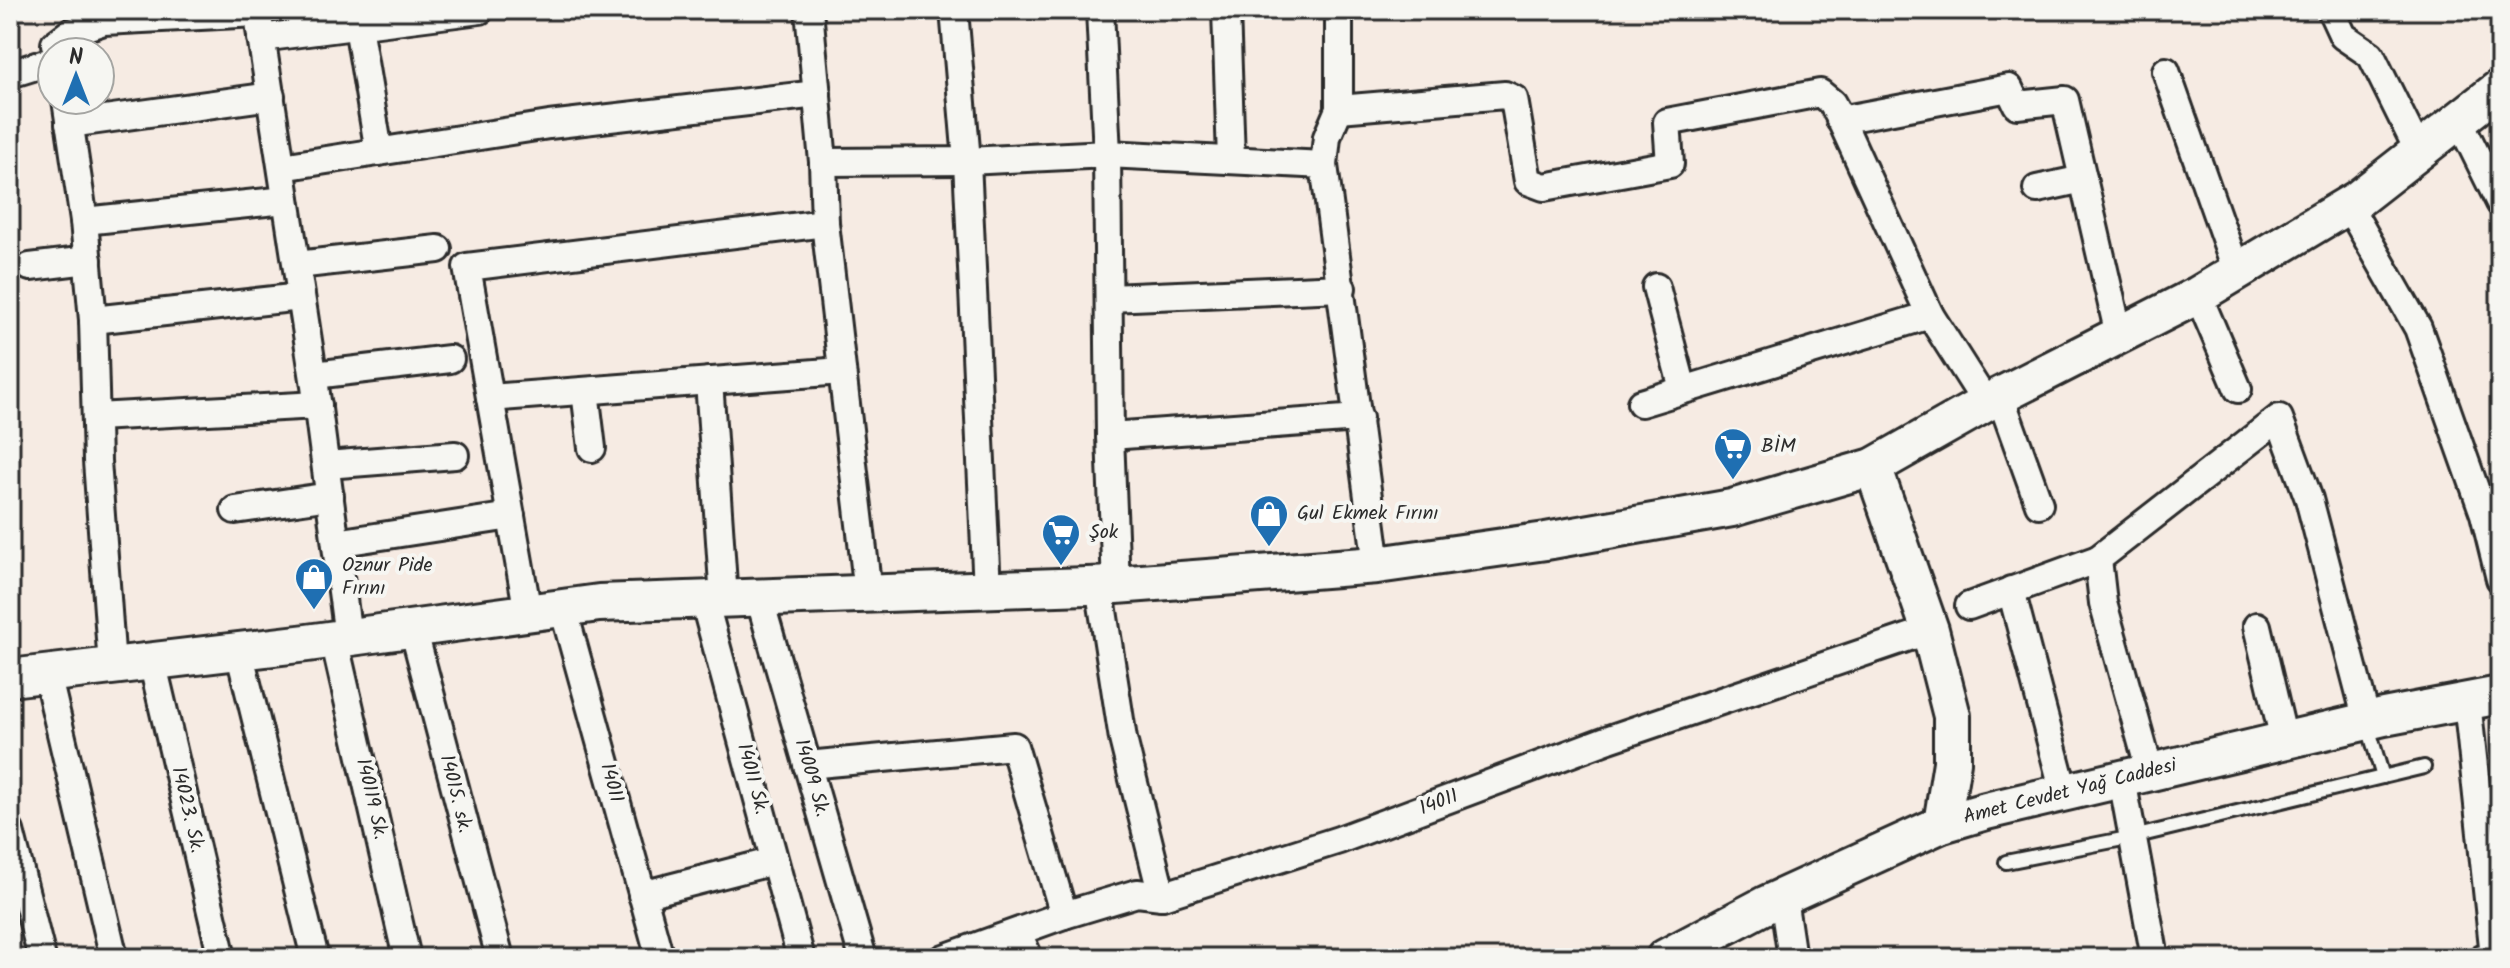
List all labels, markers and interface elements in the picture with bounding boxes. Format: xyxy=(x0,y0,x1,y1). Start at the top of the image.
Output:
north arrow xyxy=(36,36,116,116)
text: N xyxy=(69,41,83,76)
supermarket icon: BİM xyxy=(1712,426,1754,481)
place label: BİM xyxy=(1761,431,1796,463)
shop icon: Gul Ekmek Fırını xyxy=(1248,493,1290,548)
place label: Gul Ekmek Fırını xyxy=(1297,498,1439,530)
supermarket icon: Şok xyxy=(1040,512,1082,567)
place label: Şok xyxy=(1089,517,1119,549)
place label: Oznur Pide Fırını xyxy=(342,550,433,605)
shop icon: Oznur Pide Fırını xyxy=(293,556,335,611)
street label: 14009 Sk. xyxy=(785,735,837,821)
street label: 14011 Sk. xyxy=(727,740,777,818)
street label: Amet Cevdet Yağ Caddesi xyxy=(1960,750,2181,834)
street label: 14015. sk. xyxy=(430,751,480,837)
street label: 140119 Sk. xyxy=(346,755,396,843)
street label: 14011 xyxy=(590,760,632,806)
street label: 14023. Sk. xyxy=(162,764,212,856)
street label: 14011 xyxy=(1415,781,1463,825)

